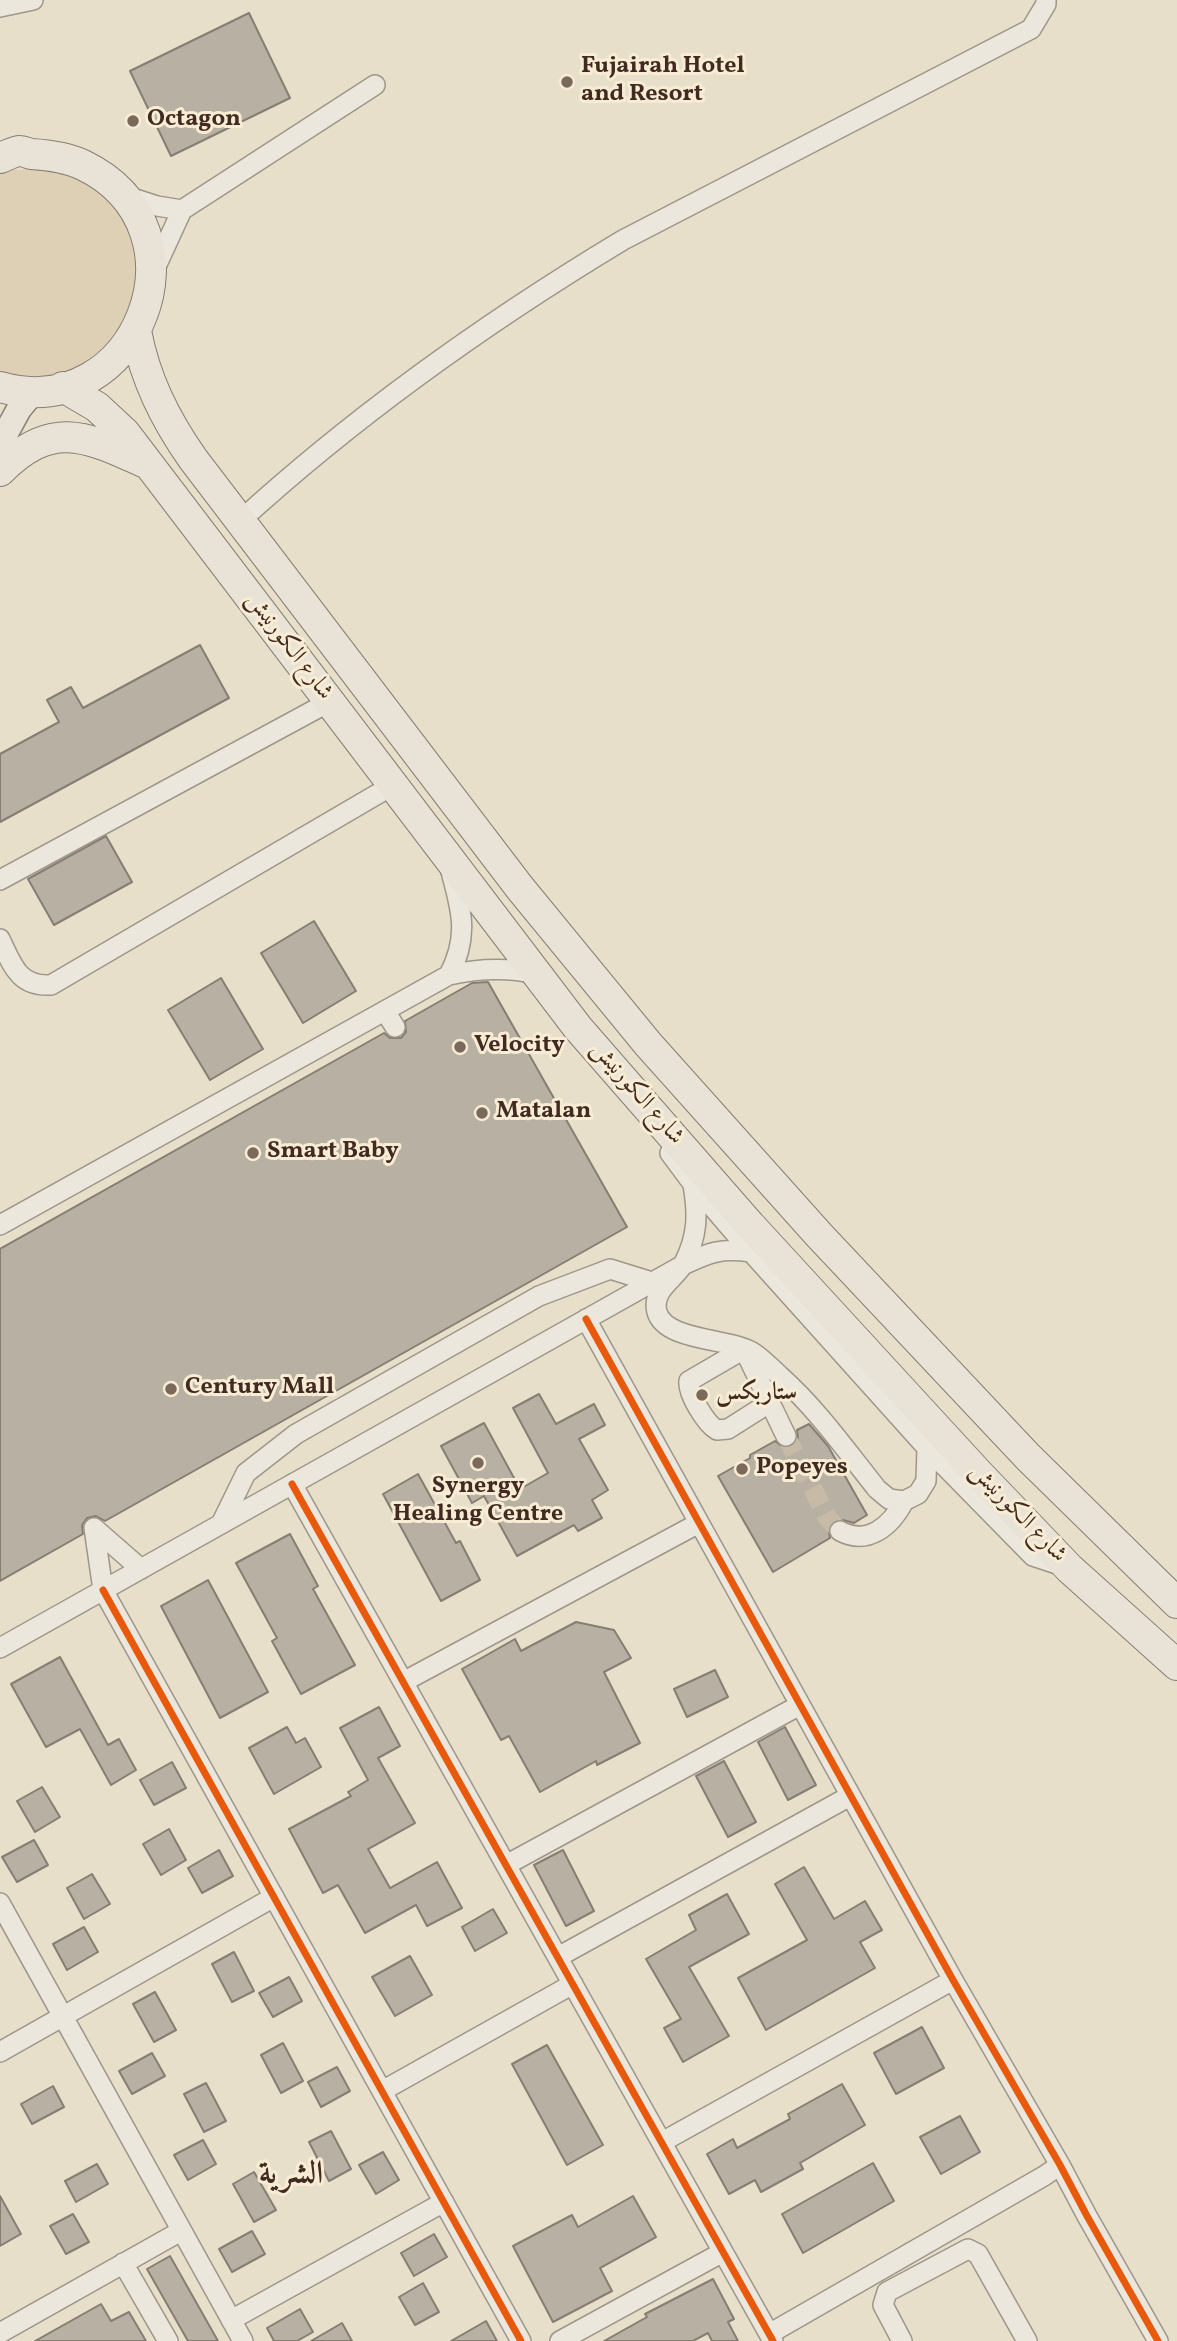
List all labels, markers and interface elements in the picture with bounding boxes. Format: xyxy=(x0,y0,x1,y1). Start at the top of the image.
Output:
place label: Fujairah Hotel and Resort xyxy=(581,54,745,110)
marker: Fujairah Hotel and Resort xyxy=(559,74,575,90)
place label: Octagon xyxy=(147,107,241,135)
marker: Octagon xyxy=(125,113,141,129)
street label: شارع الكورنيش xyxy=(238,587,338,707)
place label: Velocity xyxy=(474,1033,565,1061)
street label: شارع الكورنيش xyxy=(583,1036,689,1152)
marker: Velocity xyxy=(452,1039,468,1055)
place label: Matalan xyxy=(496,1099,591,1127)
marker: Matalan xyxy=(474,1105,490,1121)
place label: Smart Baby xyxy=(267,1139,399,1167)
marker: Smart Baby xyxy=(245,1145,261,1161)
place label: Century Mall xyxy=(185,1375,334,1403)
marker: Century Mall xyxy=(163,1381,179,1397)
place label: ستاربكس xyxy=(716,1381,797,1409)
marker: ستاربكس xyxy=(694,1387,710,1403)
marker: Synergy Healing Centre xyxy=(470,1455,486,1471)
place label: Popeyes xyxy=(756,1455,848,1483)
street label: شارع الكورنيش xyxy=(962,1458,1072,1570)
marker: Popeyes xyxy=(734,1461,750,1477)
place label: Synergy Healing Centre xyxy=(393,1474,563,1530)
district label: الشرية xyxy=(259,2158,323,2196)

